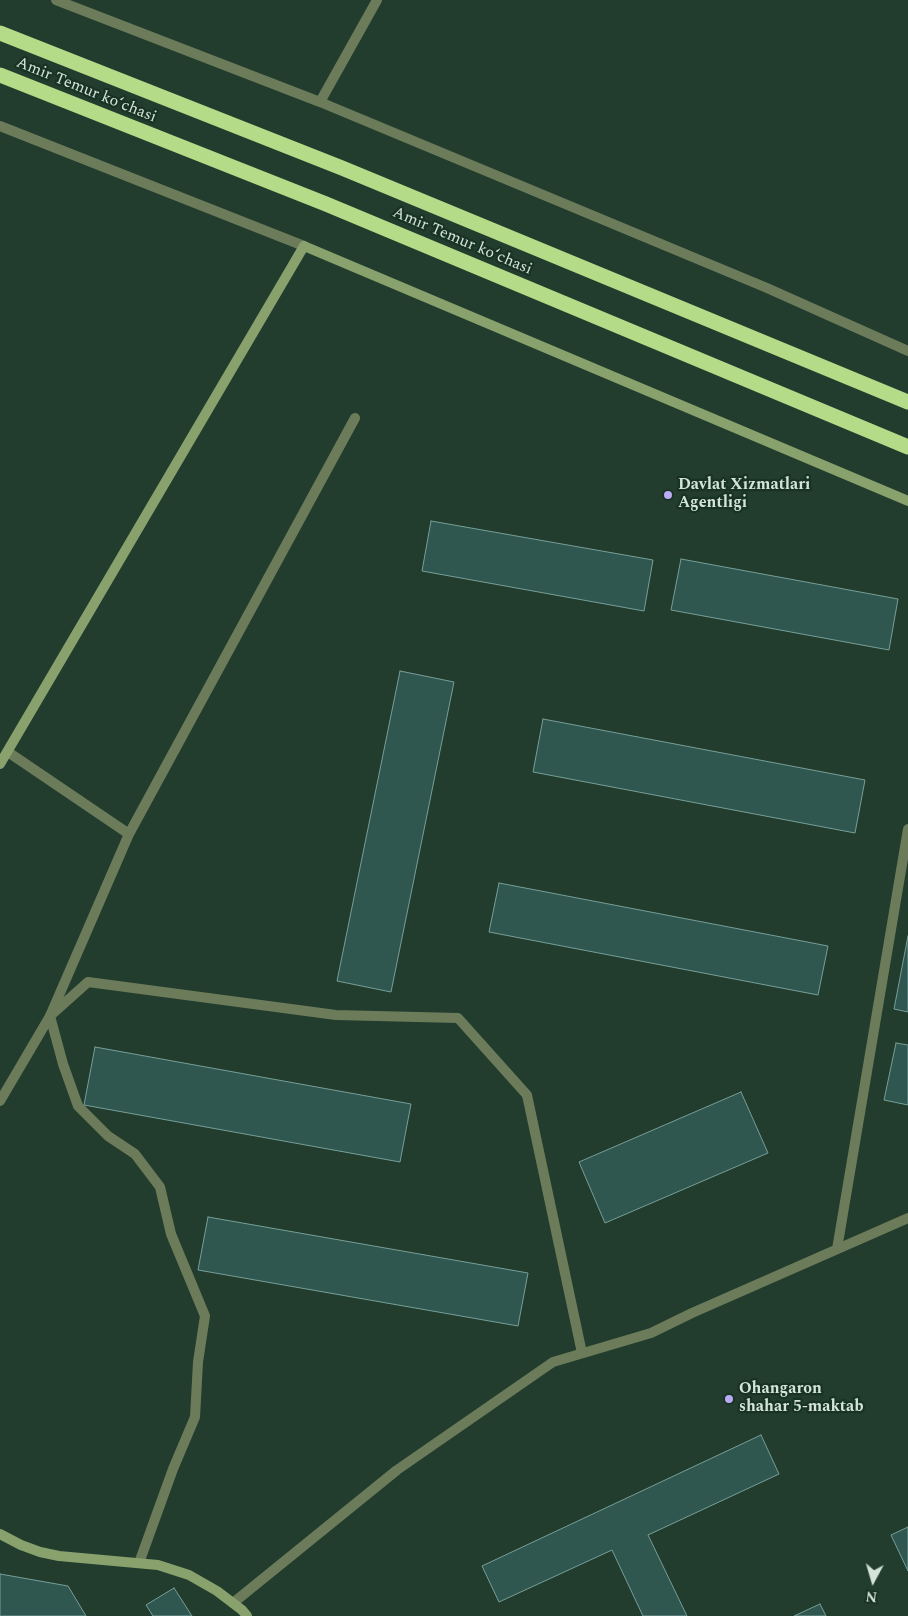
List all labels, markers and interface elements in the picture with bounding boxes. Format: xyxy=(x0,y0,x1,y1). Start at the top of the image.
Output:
street label: Amir Temur koʻchasi xyxy=(13,54,159,128)
street label: Amir Temur koʻchasi xyxy=(389,204,535,280)
place label: Davlat Xizmatlari Agentligi xyxy=(678,476,810,514)
marker: Davlat Xizmatlari Agentligi xyxy=(662,489,674,501)
place label: Ohangaron shahar 5-maktab xyxy=(739,1380,864,1418)
marker: Ohangaron shahar 5-maktab xyxy=(723,1393,735,1405)
north arrow xyxy=(848,1556,898,1606)
text: N xyxy=(865,1585,878,1607)

